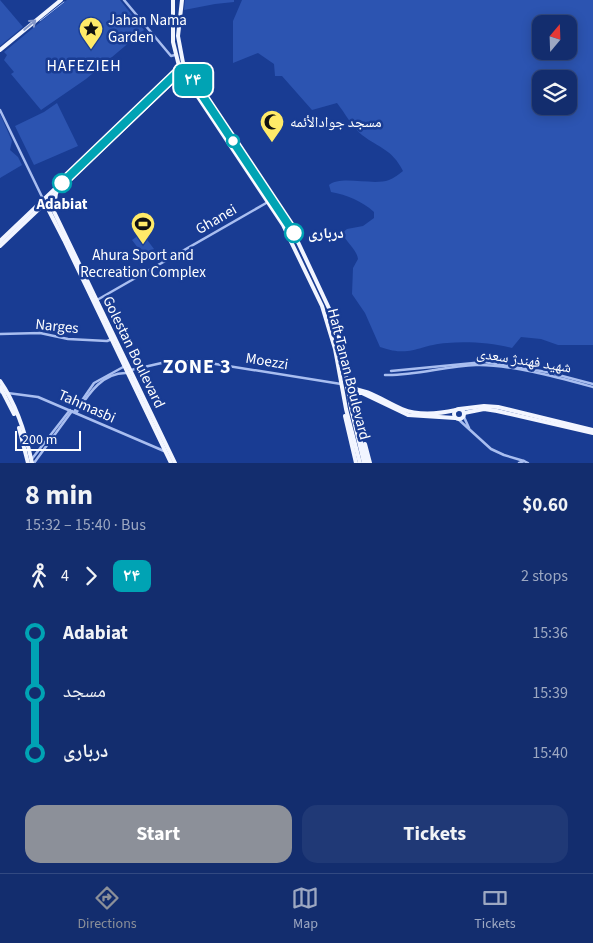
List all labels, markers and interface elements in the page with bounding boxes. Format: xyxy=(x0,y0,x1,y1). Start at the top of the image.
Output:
place label: Jahan Nama Garden xyxy=(108,10,187,48)
north arrow xyxy=(532,15,578,60)
map controls xyxy=(532,15,577,115)
place icon: Jahan Nama Garden xyxy=(78,16,104,50)
one-way arrow xyxy=(24,19,37,30)
district label: HAFEZIEH xyxy=(46,55,122,77)
line badge: ۲۴ xyxy=(170,64,216,96)
text: ۲۴ xyxy=(184,67,202,92)
button: layers xyxy=(532,70,577,115)
mosque icon: مسجد جوادالأئمه xyxy=(259,109,285,143)
place label: مسجد جوادالأئمه xyxy=(290,112,382,133)
unlabelled marker xyxy=(226,134,240,148)
marker: Adabiat xyxy=(52,173,72,193)
place label: Adabiat xyxy=(35,194,88,215)
street label: Ghanei xyxy=(192,199,241,240)
sports icon: Ahura Sport and Recreation Complex xyxy=(130,211,156,245)
marker: درباری xyxy=(284,223,304,243)
place label: درباری xyxy=(308,223,344,244)
place label: Ahura Sport and Recreation Complex xyxy=(80,245,206,283)
street label: Golestan Boulevard xyxy=(97,293,170,412)
street label: Haft Tanan Boulevard xyxy=(322,306,375,442)
street label: Narges xyxy=(34,314,80,339)
street label: شهید فهندژ سعدی xyxy=(475,343,573,378)
street label: Moezzi xyxy=(244,348,290,375)
district label: ZONE 3 xyxy=(163,353,231,381)
street label: Tahmasbi xyxy=(55,384,119,428)
scale bar xyxy=(15,428,81,451)
text: 200 m xyxy=(22,430,57,450)
text: 8 min xyxy=(25,475,93,515)
text: $0.60 xyxy=(522,492,568,519)
text: 15:32 – 15:40 · Bus xyxy=(25,514,146,536)
icon: walk xyxy=(25,562,53,590)
icon: forward xyxy=(77,562,105,590)
text: ۲۴ xyxy=(123,563,141,588)
text: 4 xyxy=(61,565,69,587)
text: 2 stops xyxy=(521,565,568,587)
text: Adabiat xyxy=(63,620,128,647)
text: 15:36 xyxy=(532,622,568,644)
text: مسجد xyxy=(63,678,106,705)
text: 15:39 xyxy=(532,682,568,704)
text: درباری xyxy=(63,738,108,765)
text: 15:40 xyxy=(532,742,568,764)
button: Start xyxy=(25,805,292,863)
button: Tickets xyxy=(302,805,568,863)
tab: Directions xyxy=(77,884,137,934)
tab: Map xyxy=(291,884,319,934)
tab: Tickets xyxy=(474,884,516,934)

